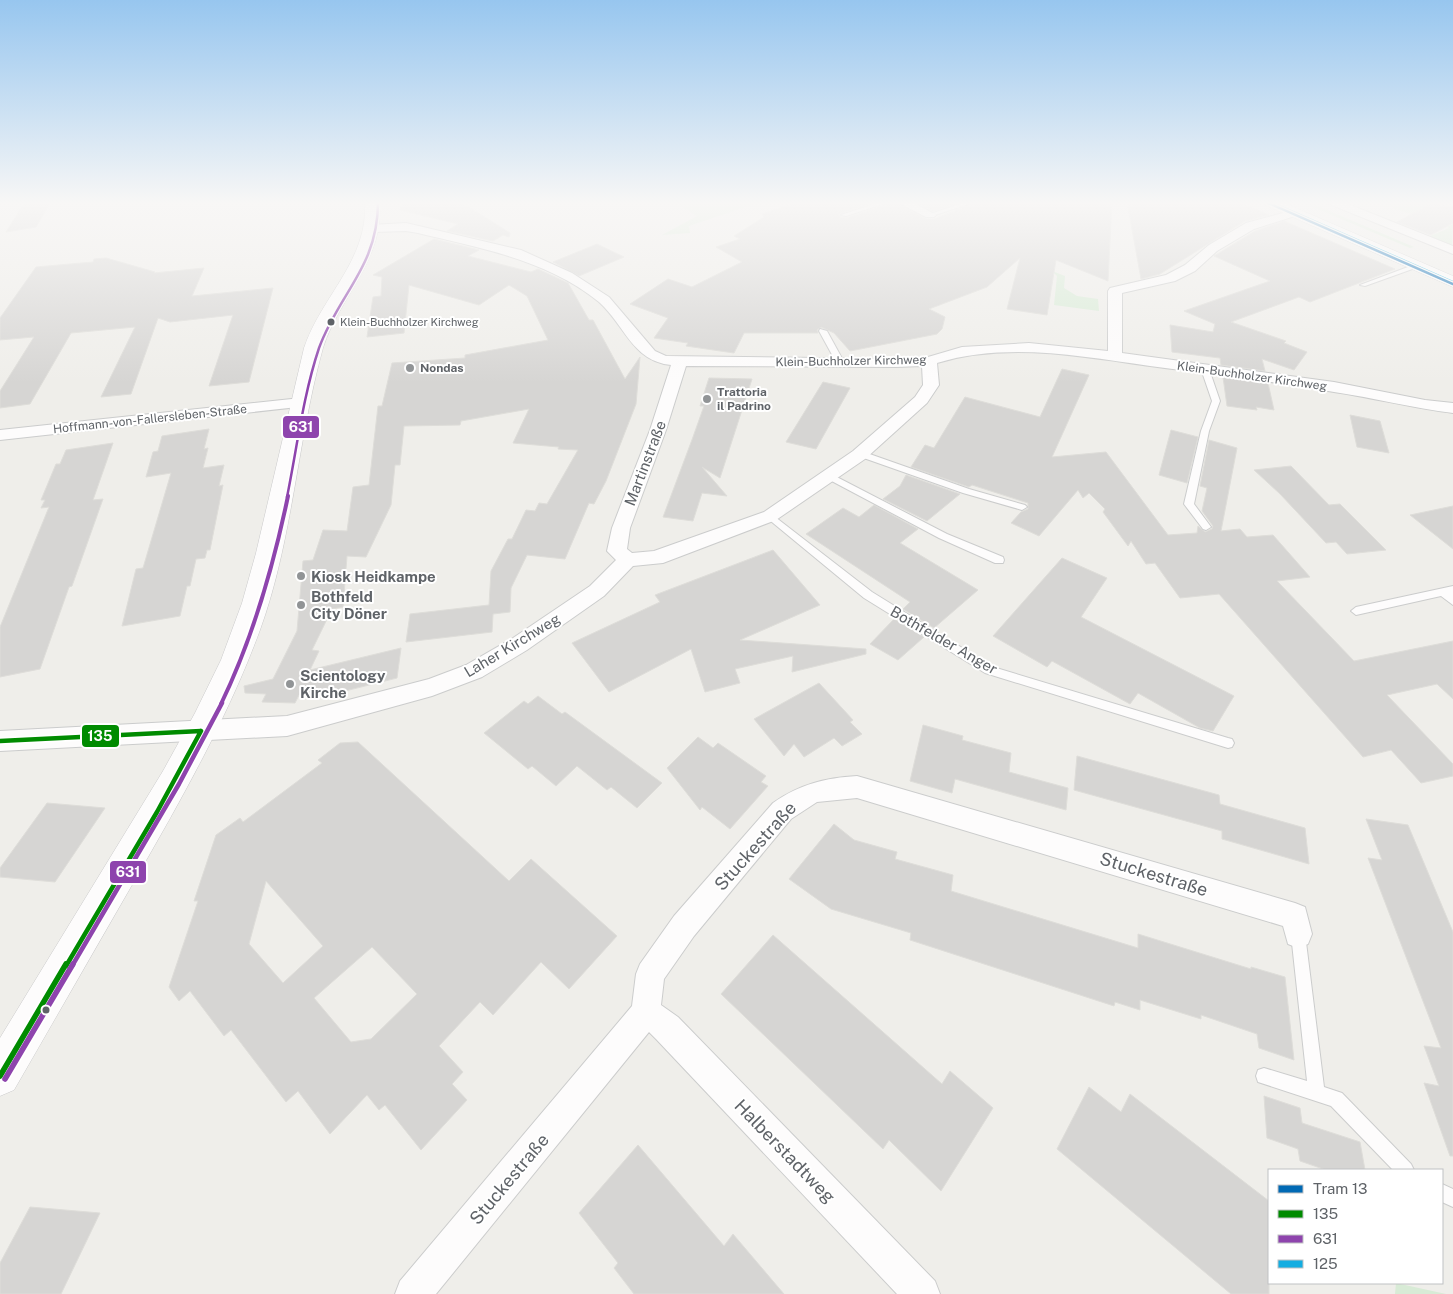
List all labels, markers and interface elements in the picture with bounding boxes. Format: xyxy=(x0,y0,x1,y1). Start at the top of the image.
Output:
place label: Klein-Buchholzer Kirchweg xyxy=(340,316,479,328)
marker: Klein-Buchholzer Kirchweg xyxy=(326,317,336,327)
street label: Klein-Buchholzer Kirchweg xyxy=(775,353,927,369)
street label: Klein-Buchholzer Kirchweg xyxy=(1176,359,1328,393)
place label: Nondas xyxy=(420,361,464,375)
marker: Nondas xyxy=(404,362,416,374)
place label: Trattoria il Padrino xyxy=(717,385,771,413)
marker: Trattoria il Padrino xyxy=(701,393,713,405)
street label: Hoffmann-von-Fallersleben-Straße xyxy=(52,402,248,436)
line badge: 631 xyxy=(282,415,320,439)
street label: Martinstraße xyxy=(621,418,669,508)
text: 631 xyxy=(289,419,313,435)
place label: Kiosk Heidkampe xyxy=(311,568,436,585)
marker: Kiosk Heidkampe xyxy=(295,570,307,582)
place label: Bothfeld City Döner xyxy=(311,588,387,622)
marker: Bothfeld City Döner xyxy=(295,599,307,611)
street label: Bothfelder Anger xyxy=(887,602,1001,678)
street label: Laher Kirchweg xyxy=(461,610,563,680)
place label: Scientology Kirche xyxy=(300,667,386,701)
marker: Scientology Kirche xyxy=(284,678,296,690)
line badge: 135 xyxy=(81,724,120,748)
text: 135 xyxy=(88,728,112,744)
street label: Stuckestraße xyxy=(710,797,800,895)
street label: Stuckestraße xyxy=(1097,848,1211,900)
line badge: 631 xyxy=(109,860,147,884)
text: 631 xyxy=(116,864,140,880)
unlabelled marker xyxy=(41,1005,51,1015)
street label: Halberstadtweg xyxy=(730,1095,840,1207)
street label: Stuckestraße xyxy=(465,1129,553,1229)
legend xyxy=(1268,1169,1443,1284)
text: Tram 13 xyxy=(1313,1180,1367,1197)
text: 135 xyxy=(1313,1205,1338,1222)
text: 631 xyxy=(1313,1230,1338,1247)
text: 125 xyxy=(1313,1255,1338,1272)

